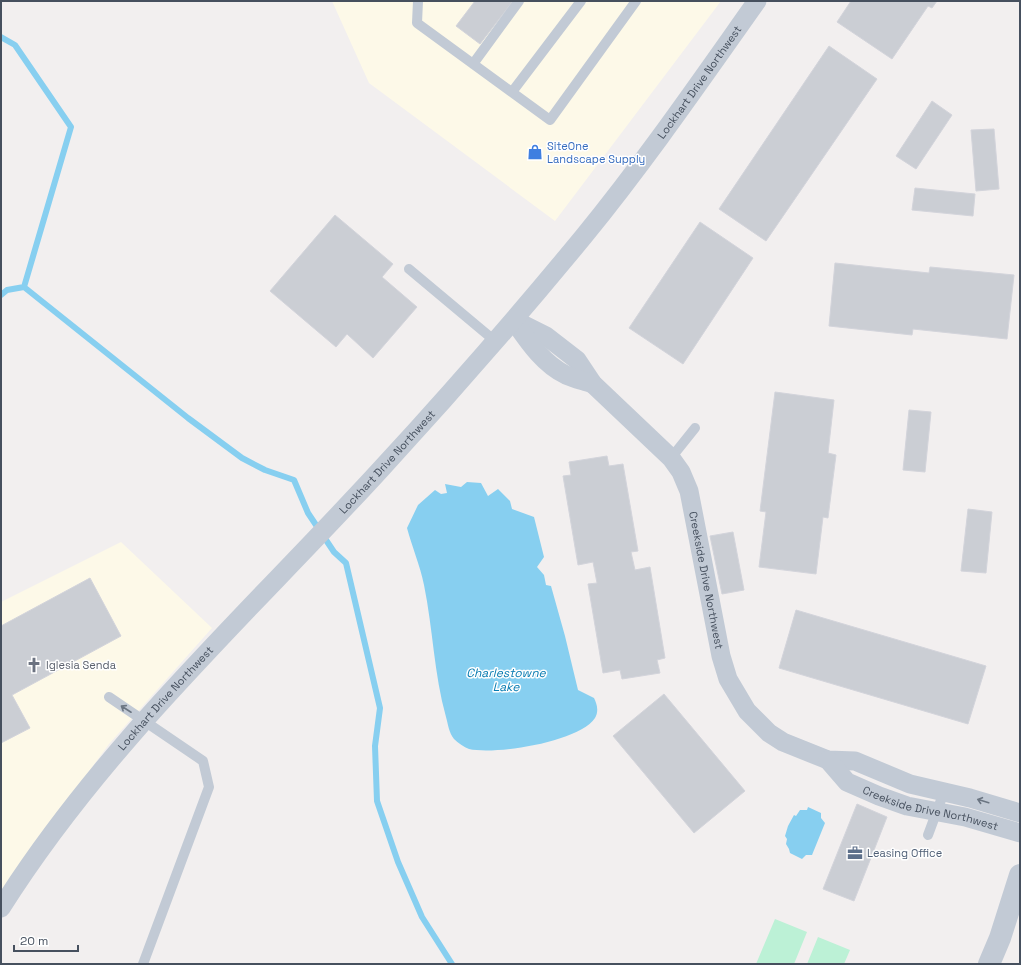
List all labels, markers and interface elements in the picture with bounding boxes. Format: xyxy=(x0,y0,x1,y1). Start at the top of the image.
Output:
street label: Lockhart Drive Northwest xyxy=(654,23,744,141)
place label: SiteOne Landscape Supply xyxy=(547,139,645,166)
shop icon: SiteOne Landscape Supply xyxy=(526,143,544,161)
street label: Lockhart Drive Northwest xyxy=(336,407,438,517)
street label: Creekside Drive Northwest xyxy=(686,510,726,650)
street label: Lockhart Drive Northwest xyxy=(115,643,216,753)
church icon: Iglesia Senda xyxy=(25,656,43,674)
place label: Iglesia Senda xyxy=(46,658,117,672)
water label: Charlestowne Lake xyxy=(466,665,547,695)
one-way arrow xyxy=(121,705,132,713)
street label: Creekside Drive Northwest xyxy=(861,783,1000,833)
one-way arrow xyxy=(976,797,989,804)
office icon: Leasing Office xyxy=(846,844,864,862)
place label: Leasing Office xyxy=(867,846,942,860)
scale bar xyxy=(14,927,78,953)
text: 20 m xyxy=(20,933,48,949)

